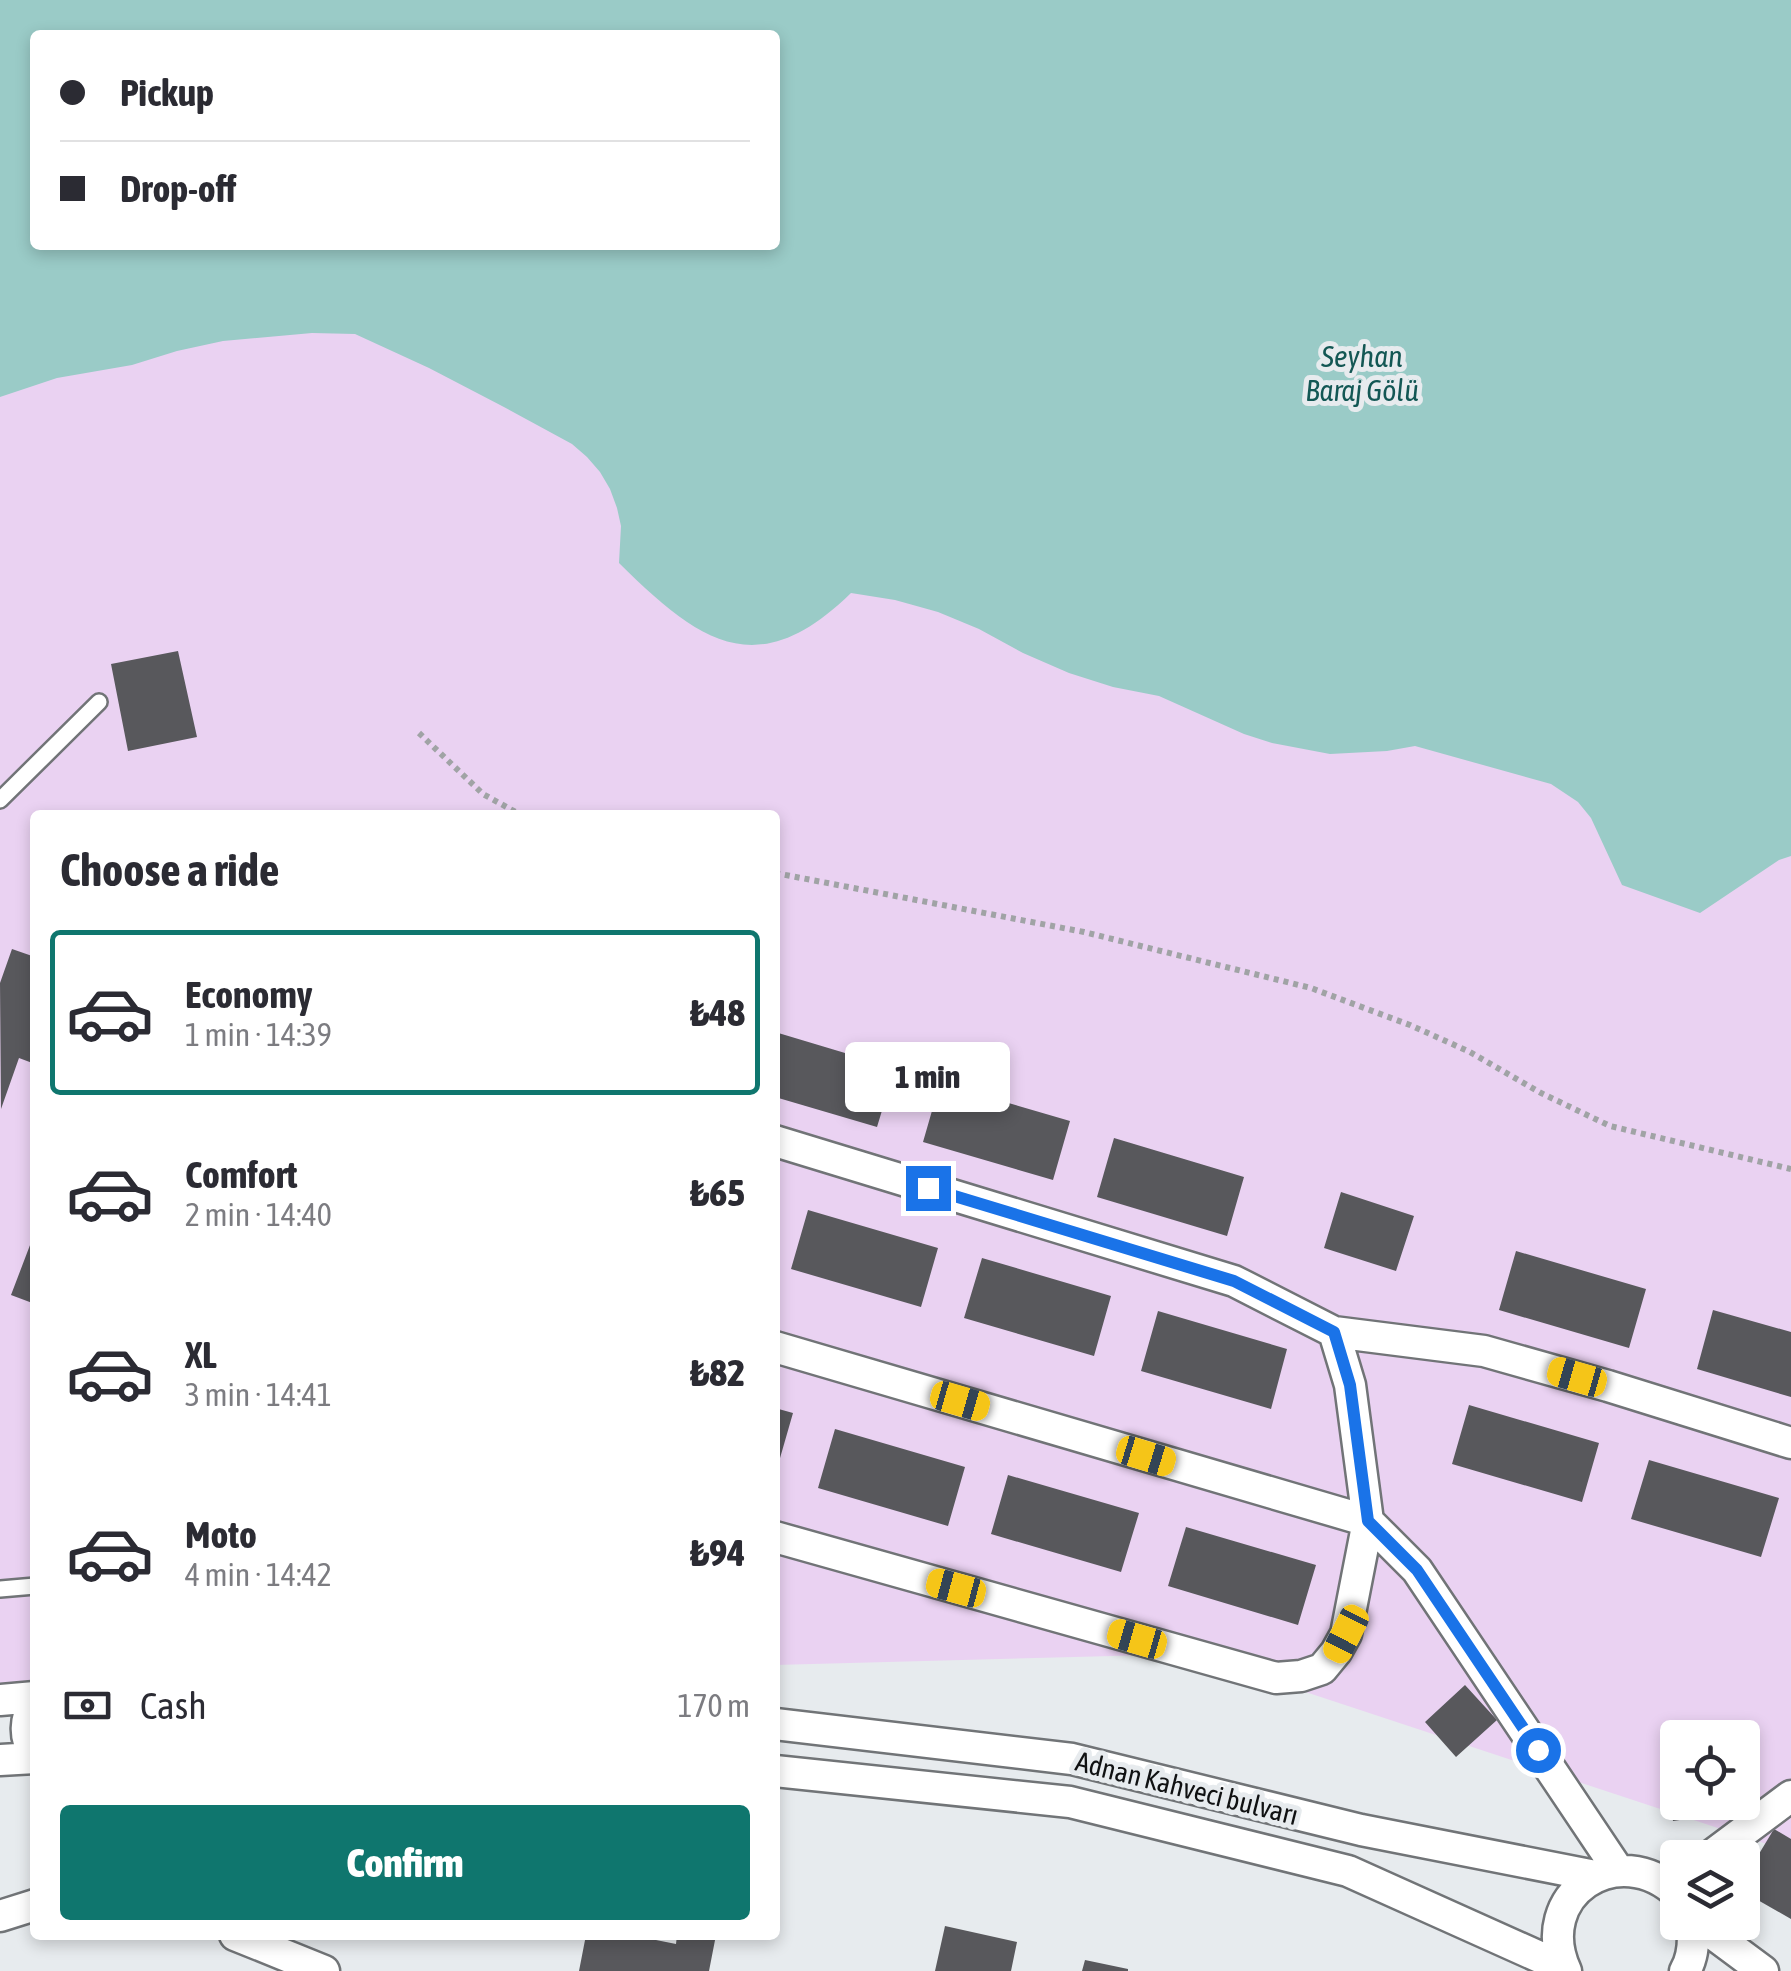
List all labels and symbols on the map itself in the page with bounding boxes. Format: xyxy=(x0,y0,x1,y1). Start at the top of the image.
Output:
water label: Seyhan Baraj Gölü xyxy=(1305,339,1419,407)
callout: 1 min xyxy=(846,1043,1010,1113)
route end xyxy=(906,1166,951,1211)
car xyxy=(1544,1354,1610,1400)
car xyxy=(927,1378,993,1424)
car xyxy=(1113,1433,1179,1479)
car xyxy=(923,1566,989,1610)
car xyxy=(1319,1600,1373,1668)
car xyxy=(1104,1616,1170,1662)
route start xyxy=(1516,1728,1561,1773)
street label: Adnan Kahveci bulvarı xyxy=(1072,1745,1302,1831)

